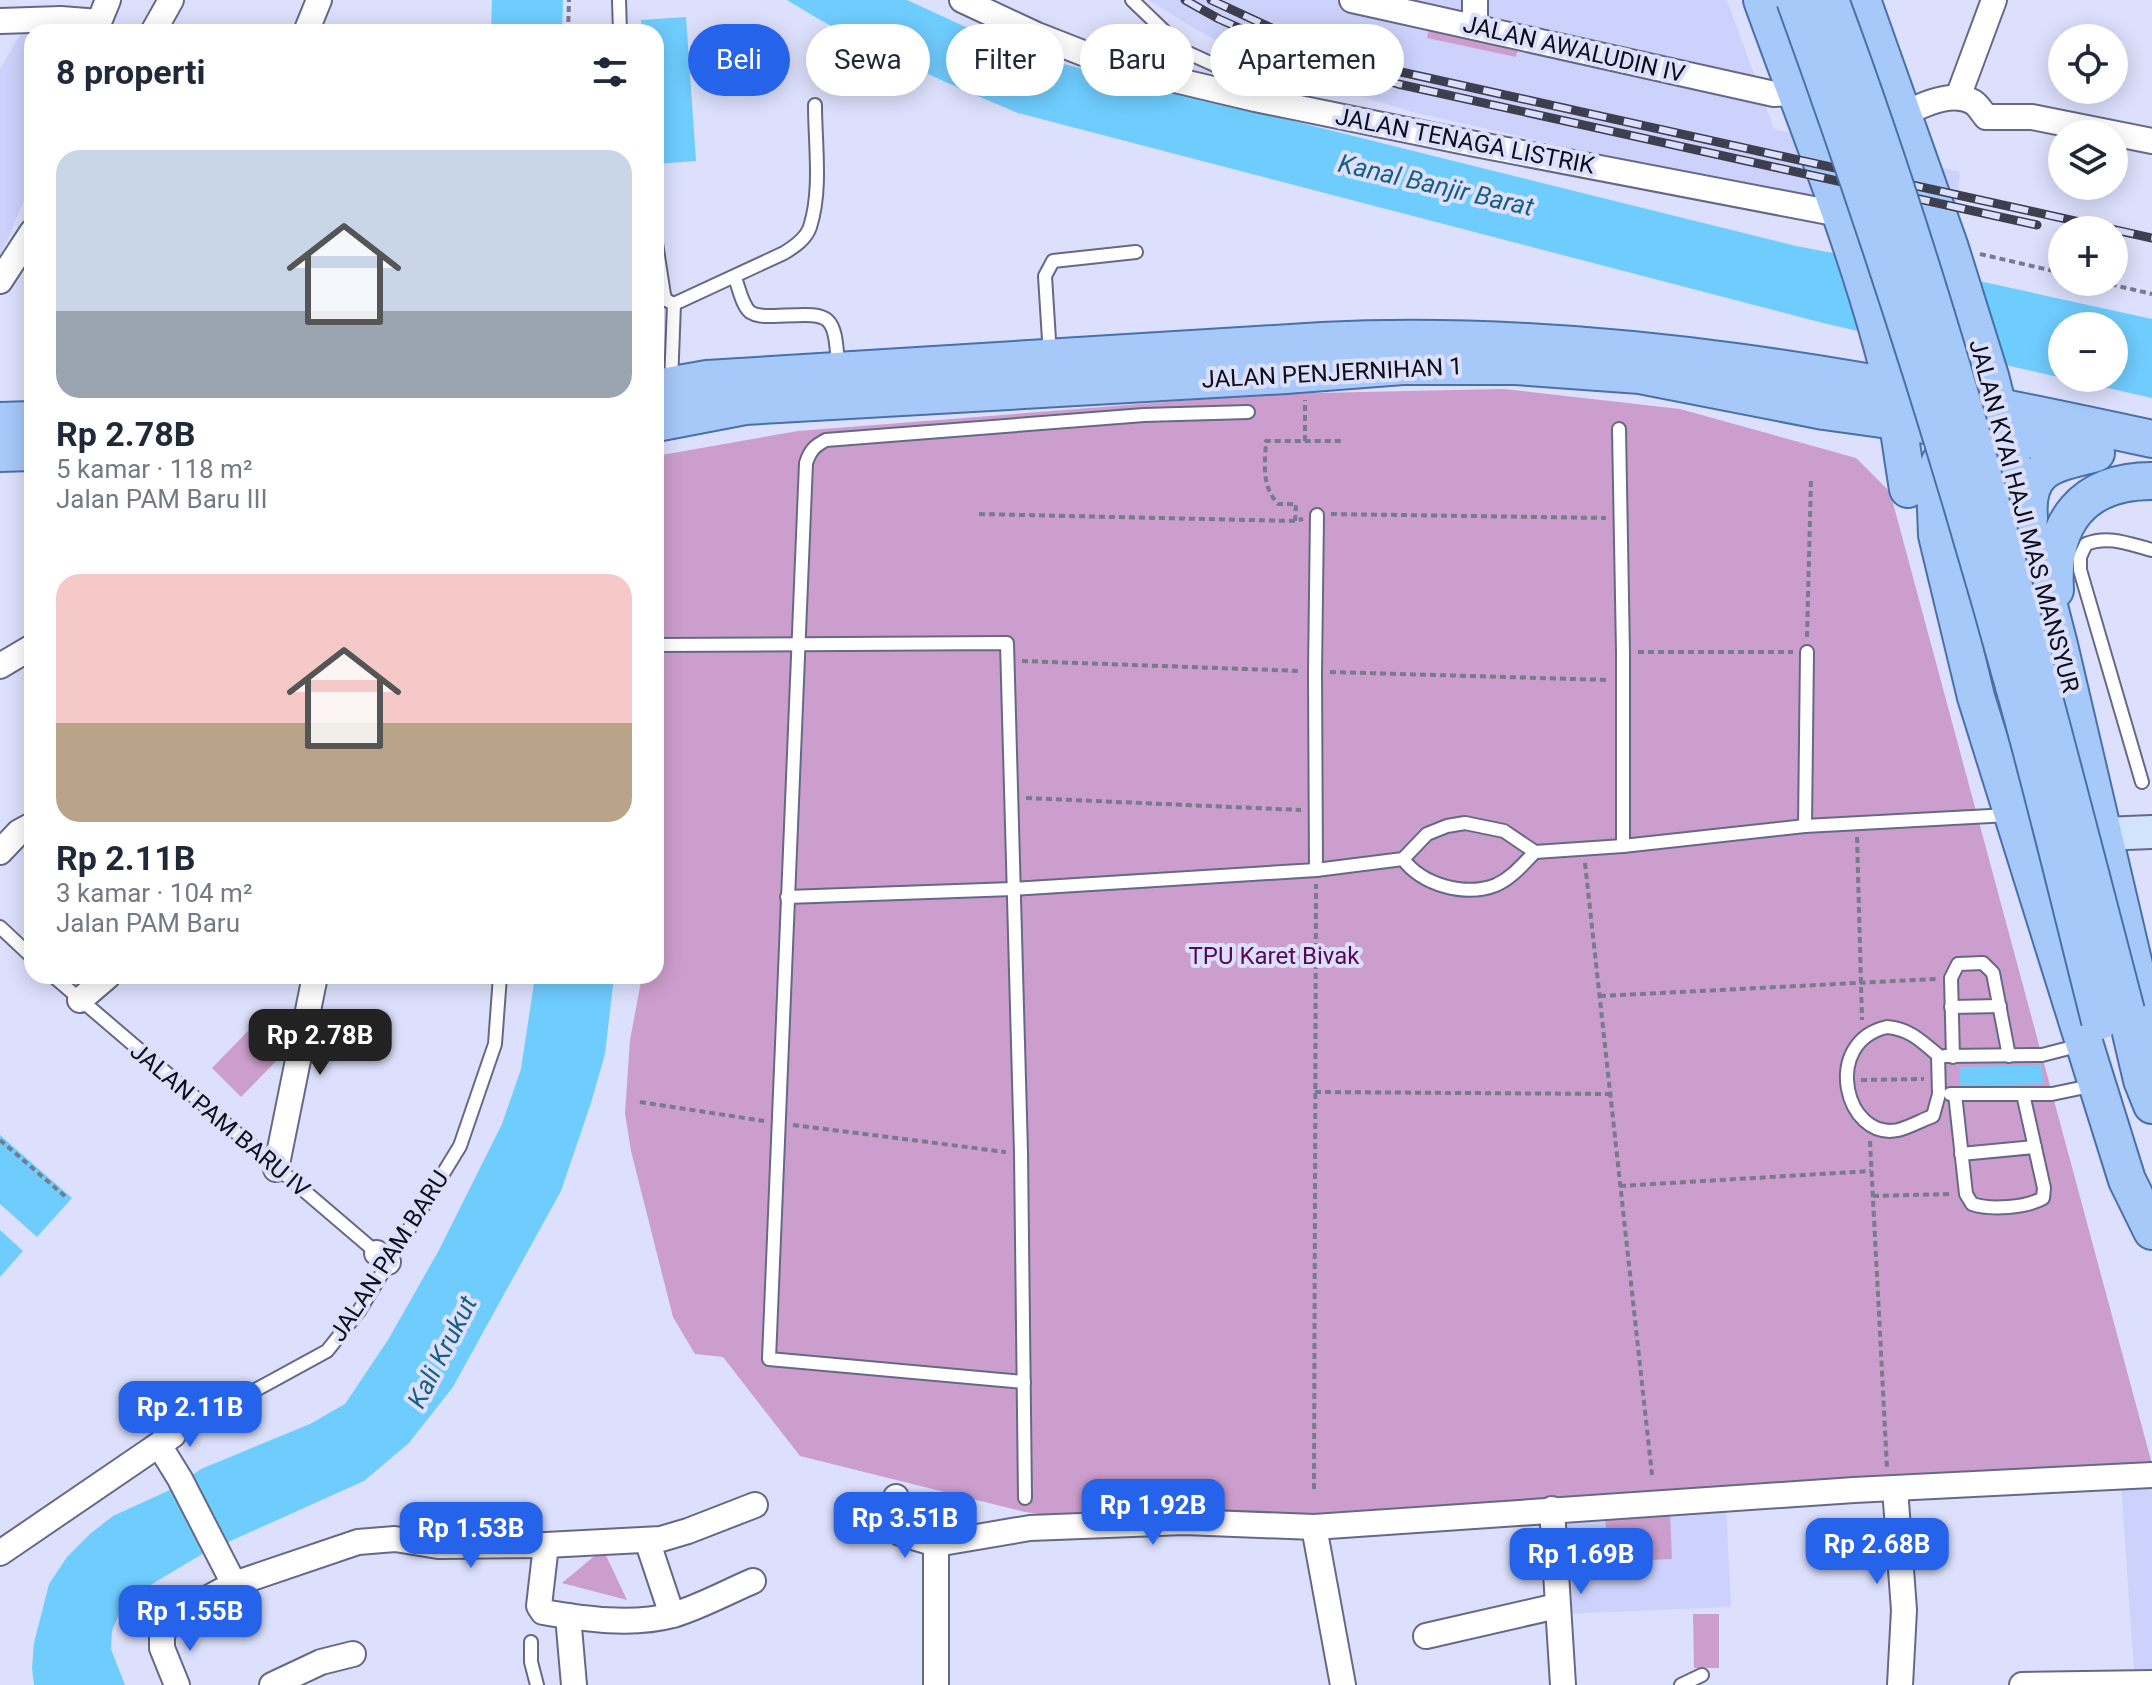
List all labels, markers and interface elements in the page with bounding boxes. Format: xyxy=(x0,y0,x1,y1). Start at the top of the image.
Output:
street label: JALAN AWALUDIN IV xyxy=(1460,10,1688,88)
chip: Beli xyxy=(688,24,790,96)
chip: Sewa xyxy=(806,24,930,96)
chip: Filter xyxy=(946,24,1064,96)
chip: Baru xyxy=(1080,24,1194,96)
chip: Apartemen xyxy=(1210,24,1404,96)
map controls xyxy=(2048,24,2128,392)
button: locate xyxy=(2048,24,2128,104)
icon: filters xyxy=(588,50,632,94)
text: 8 properti xyxy=(56,52,205,92)
street label: JALAN TENAGA LISTRIK xyxy=(1333,102,1598,180)
button: layers xyxy=(2048,120,2128,200)
water label: Kanal Banjir Barat xyxy=(1335,148,1537,222)
icon: home xyxy=(272,202,416,346)
button: + xyxy=(2048,216,2128,296)
button: − xyxy=(2048,312,2128,392)
street label: JALAN KYAI HAJI MAS MANSYUR xyxy=(1963,336,2085,696)
street label: JALAN PENJERNIHAN 1 xyxy=(1201,352,1463,394)
text: Rp 2.78B xyxy=(56,414,195,454)
text: 5 kamar · 118 m² xyxy=(56,454,252,484)
text: Jalan PAM Baru III xyxy=(56,484,268,514)
icon: home xyxy=(272,626,416,770)
text: Rp 2.11B xyxy=(56,838,195,878)
text: 3 kamar · 104 m² xyxy=(56,878,252,908)
text: Jalan PAM Baru xyxy=(56,908,240,938)
park label: TPU Karet Bivak xyxy=(1189,942,1360,970)
pin: Rp 2.78B xyxy=(237,1009,403,1077)
text: Rp 2.78B xyxy=(267,1020,373,1050)
street label: JALAN PAM BARU IV xyxy=(125,1037,315,1203)
street label: JALAN PAM BARU xyxy=(323,1166,455,1346)
water label: Kali Krukut xyxy=(401,1290,483,1413)
pin: Rp 2.11B xyxy=(107,1381,273,1449)
text: Rp 2.11B xyxy=(137,1392,243,1422)
pin: Rp 1.92B xyxy=(1070,1479,1236,1547)
text: Rp 1.92B xyxy=(1100,1490,1206,1520)
pin: Rp 3.51B xyxy=(822,1492,988,1560)
pin: Rp 1.53B xyxy=(388,1502,554,1570)
text: Rp 3.51B xyxy=(852,1503,958,1533)
text: Rp 1.53B xyxy=(418,1513,524,1543)
pin: Rp 2.68B xyxy=(1794,1518,1960,1586)
pin: Rp 1.69B xyxy=(1498,1528,1664,1596)
text: Rp 2.68B xyxy=(1824,1529,1930,1559)
text: Rp 1.69B xyxy=(1528,1539,1634,1569)
pin: Rp 1.55B xyxy=(107,1585,273,1653)
text: Rp 1.55B xyxy=(137,1596,243,1626)

